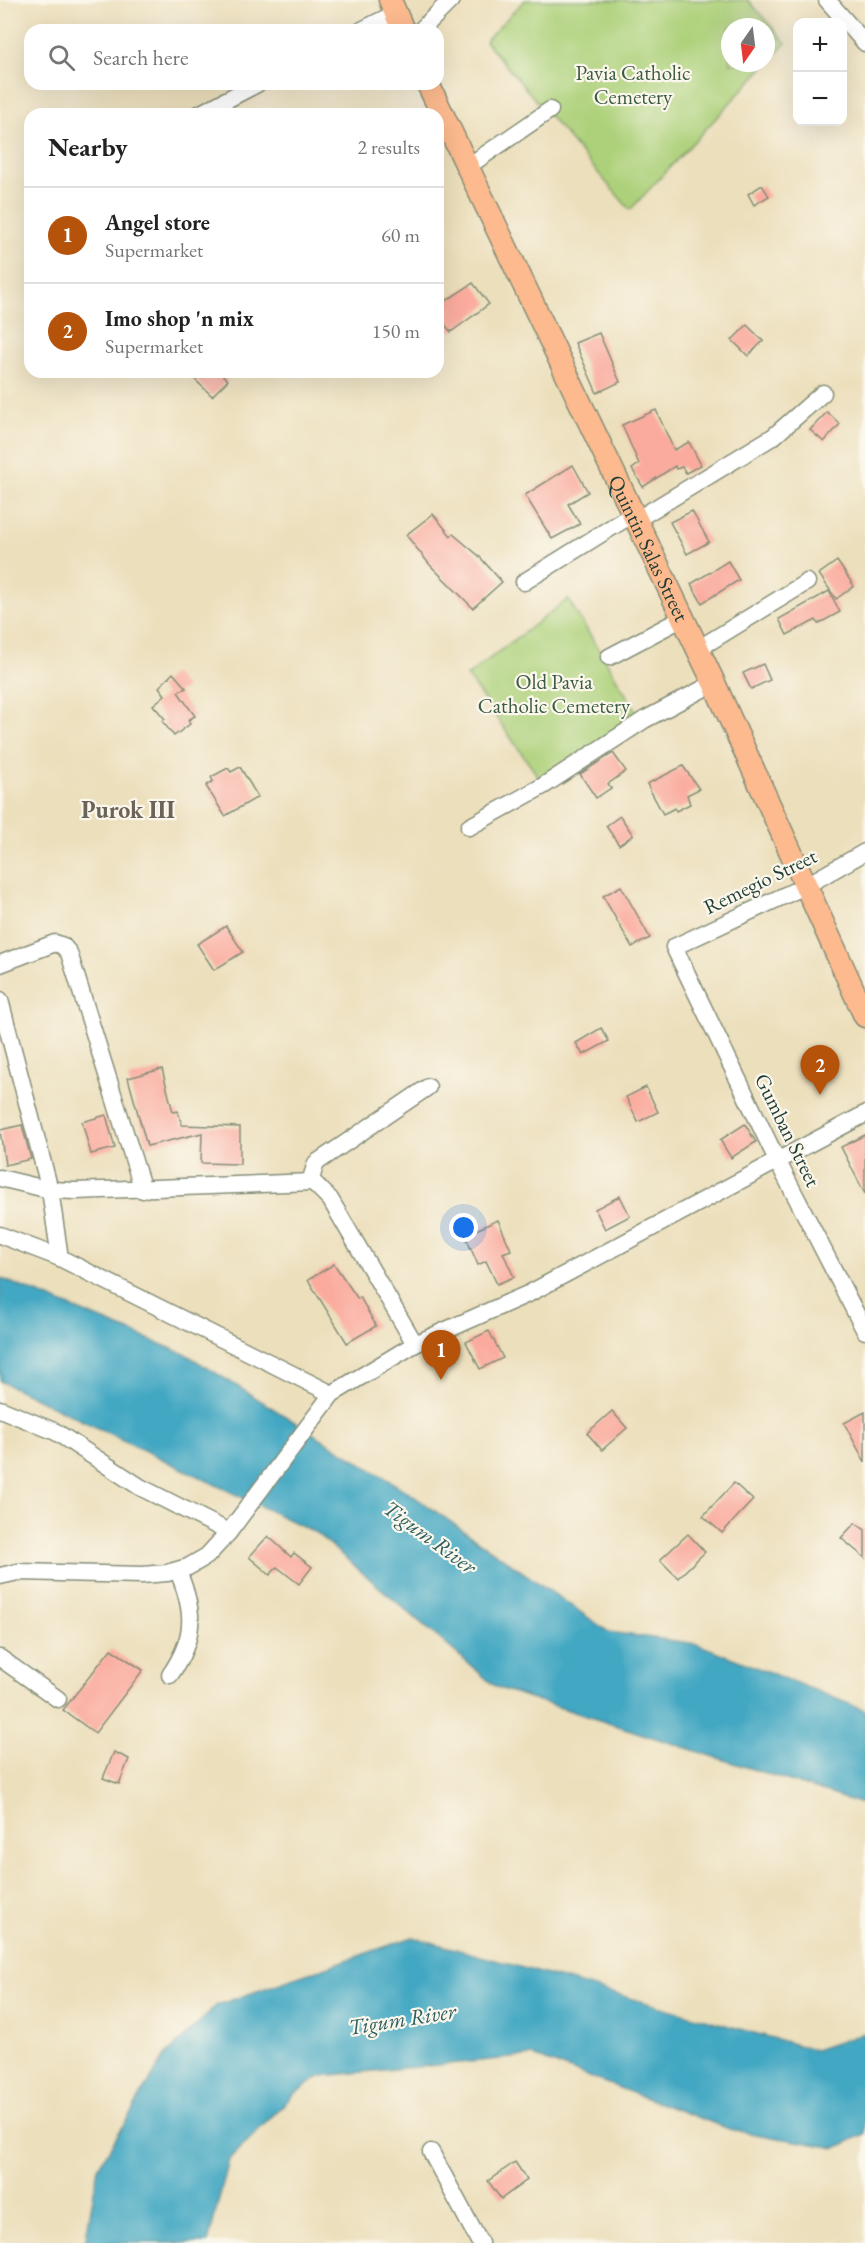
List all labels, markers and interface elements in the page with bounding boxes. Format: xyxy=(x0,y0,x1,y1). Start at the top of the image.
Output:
north arrow xyxy=(721,18,775,72)
map controls xyxy=(793,18,847,126)
button: + xyxy=(793,18,847,72)
search box xyxy=(24,24,444,90)
icon: search xyxy=(45,41,78,74)
text: Search here xyxy=(93,43,188,72)
park label: Pavia Catholic Cemetery xyxy=(576,59,690,110)
button: − xyxy=(793,72,847,126)
text: Nearby xyxy=(48,130,128,164)
text: 2 results xyxy=(357,134,420,160)
text: Angel store xyxy=(105,208,210,237)
text: 1 xyxy=(62,222,73,248)
text: 60 m xyxy=(381,222,420,248)
text: Supermarket xyxy=(105,237,203,263)
text: Imo shop 'n mix xyxy=(105,304,254,333)
text: 2 xyxy=(62,318,73,344)
text: 150 m xyxy=(372,318,420,344)
text: Supermarket xyxy=(105,333,203,359)
street label: Quintin Salas Street xyxy=(602,470,696,626)
park label: Old Pavia Catholic Cemetery xyxy=(478,668,631,719)
district label: Purok III xyxy=(81,794,175,825)
street label: Remegio Street xyxy=(699,842,821,920)
pin: 2 xyxy=(800,1046,840,1095)
street label: Gumban Street xyxy=(749,1069,827,1192)
your location xyxy=(449,1213,478,1242)
pin: 1 xyxy=(422,1330,460,1380)
water label: Tigum River xyxy=(378,1493,484,1582)
water label: Tigum River xyxy=(346,1996,459,2042)

